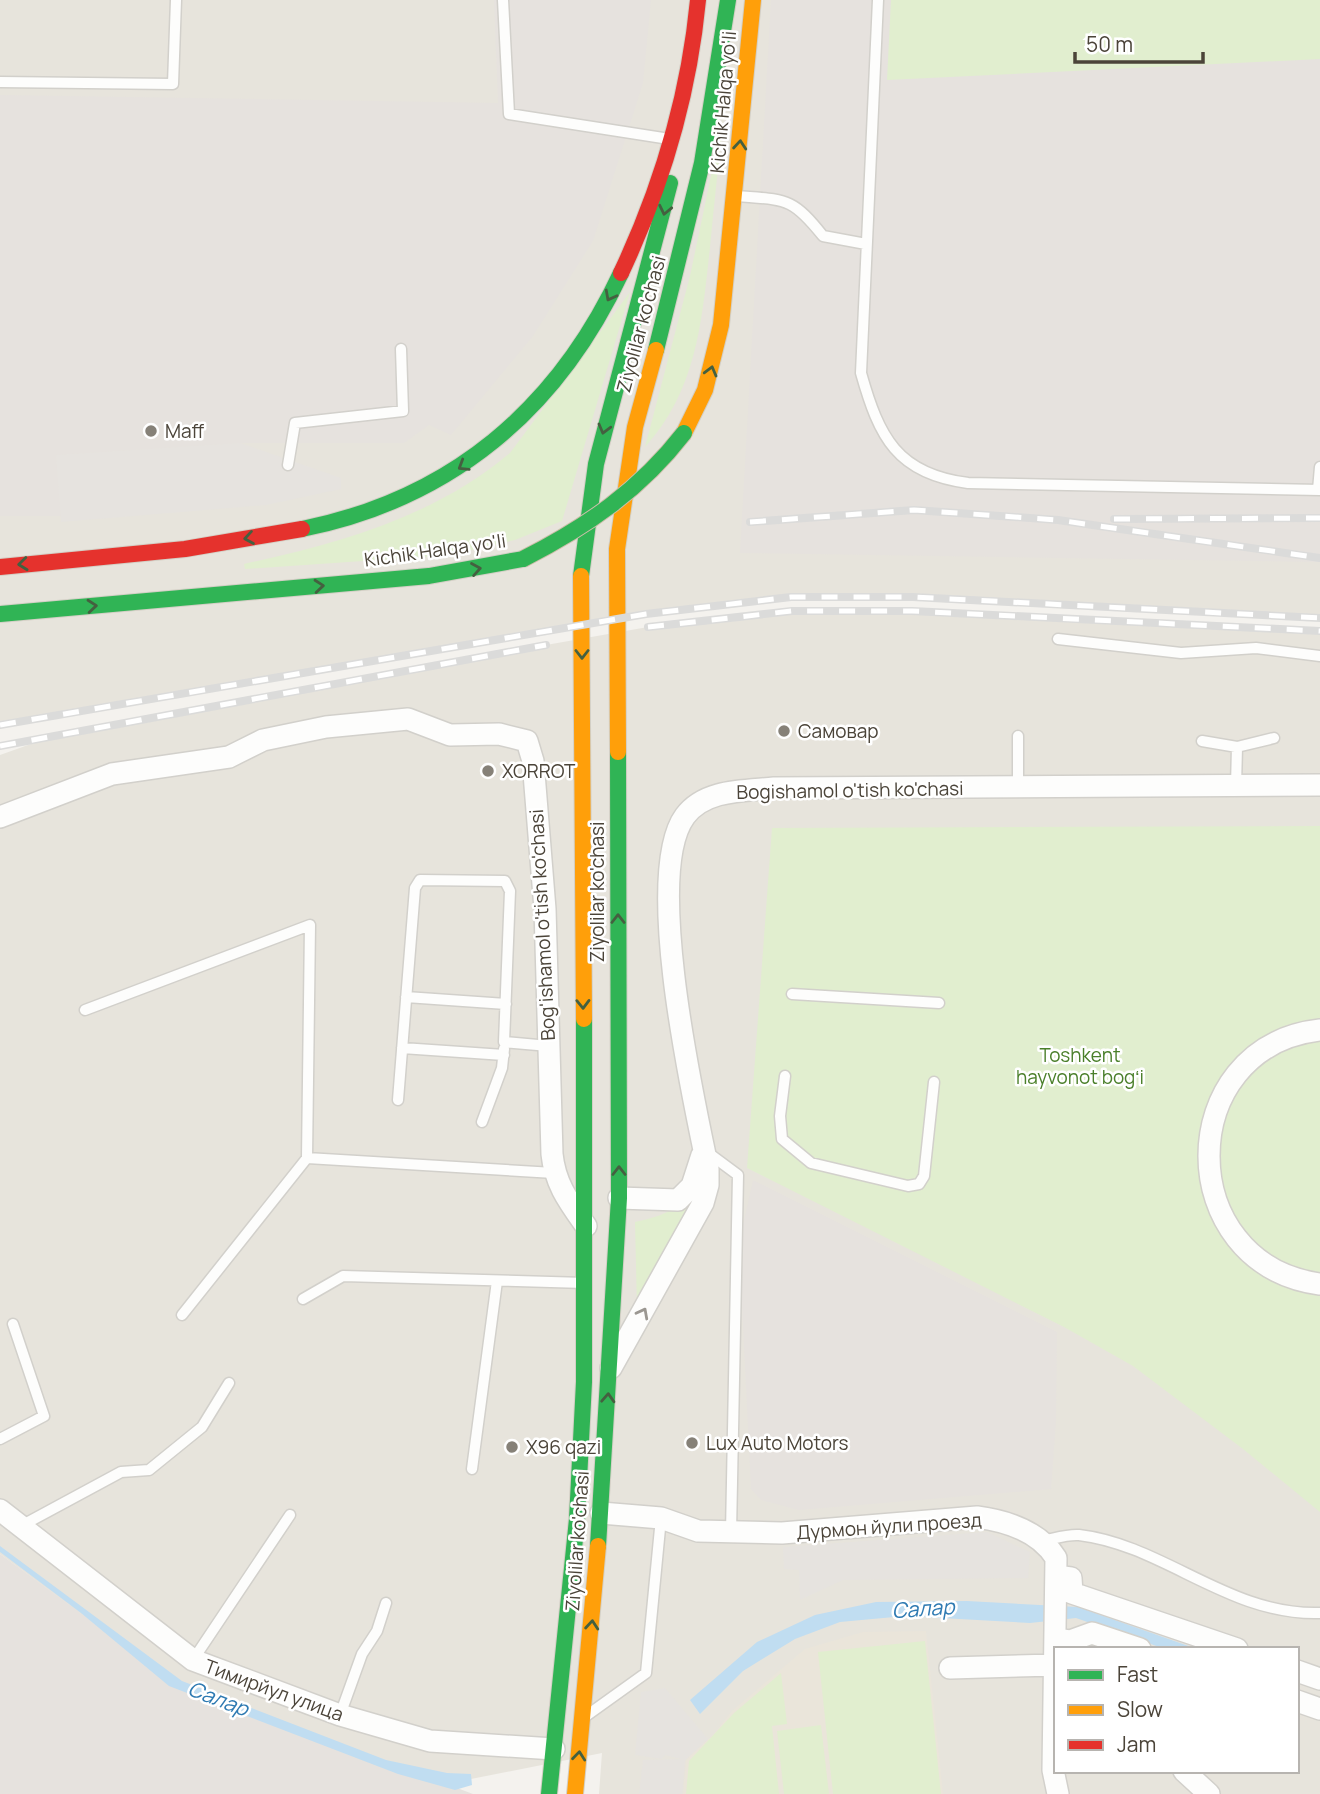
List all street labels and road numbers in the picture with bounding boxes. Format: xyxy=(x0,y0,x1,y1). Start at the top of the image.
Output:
street label: Kichik Halqa yo'li xyxy=(704,30,742,174)
street label: Ziyolilar ko'chasi xyxy=(610,253,672,395)
street label: Kichik Halqa yo'li xyxy=(363,527,507,573)
street label: Bogishamol o'tish ko'chasi xyxy=(736,775,964,805)
street label: Bog'ishamol o'tish ko'chasi xyxy=(523,809,561,1041)
street label: Ziyolilar ko'chasi xyxy=(584,822,610,962)
street label: Ziyolilar ko'chasi xyxy=(559,1470,595,1612)
street label: Дурмон йули проезд xyxy=(795,1507,983,1545)
street label: Тимирйул улица xyxy=(201,1653,347,1727)

